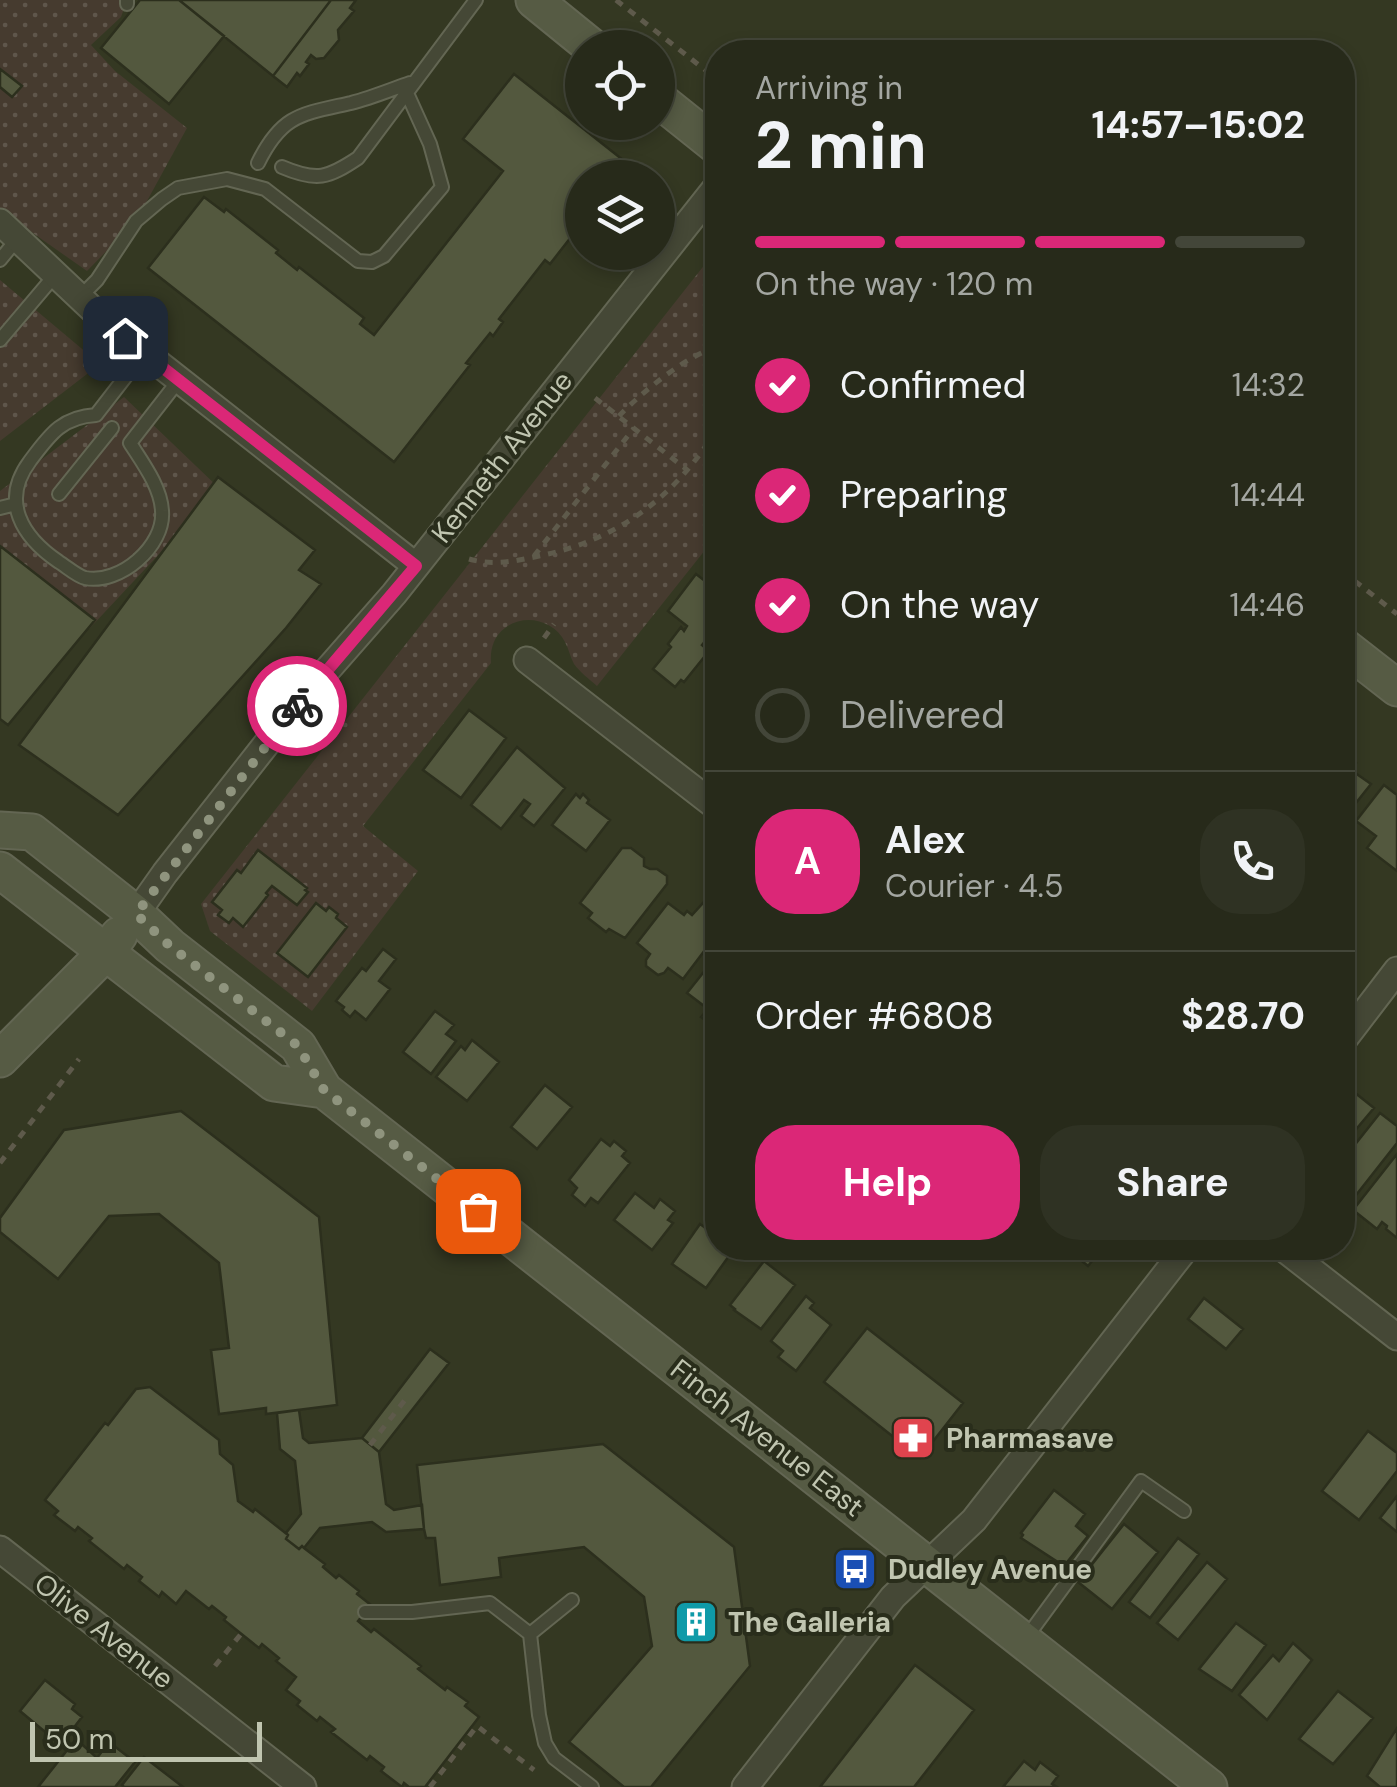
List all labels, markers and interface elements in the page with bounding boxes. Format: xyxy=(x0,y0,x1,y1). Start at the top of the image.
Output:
map controls xyxy=(565,30,675,270)
button: locate xyxy=(565,30,675,140)
text: Arriving in xyxy=(755,67,903,109)
text: 14:57–15:02 xyxy=(1091,100,1305,150)
text: 2 min xyxy=(755,104,927,188)
button: layers xyxy=(565,160,675,270)
text: On the way · 120 m xyxy=(755,263,1033,305)
pin xyxy=(83,296,168,381)
icon: home xyxy=(98,311,153,366)
icon: check xyxy=(755,358,810,413)
text: Confirmed xyxy=(840,360,1026,410)
street label: Kenneth Avenue xyxy=(423,363,581,551)
text: 14:32 xyxy=(1232,364,1305,406)
icon: check xyxy=(755,468,810,523)
text: Preparing xyxy=(840,470,1008,520)
text: 14:44 xyxy=(1230,474,1305,516)
icon: check xyxy=(755,578,810,633)
text: On the way xyxy=(840,580,1039,630)
text: 14:46 xyxy=(1230,584,1305,626)
courier xyxy=(247,656,347,756)
icon: bike xyxy=(270,679,325,734)
text: Delivered xyxy=(840,690,1005,740)
button: phone xyxy=(1200,809,1305,914)
text: Alex xyxy=(885,815,965,865)
text: A xyxy=(794,836,821,886)
text: Courier · 4.5 xyxy=(885,865,1063,907)
text: Order #6808 xyxy=(755,991,994,1041)
text: $28.70 xyxy=(1181,991,1305,1041)
button: Help xyxy=(755,1125,1020,1240)
button: Share xyxy=(1040,1125,1305,1240)
pin xyxy=(436,1169,521,1254)
icon: bag xyxy=(451,1184,506,1239)
street label: Finch Avenue East xyxy=(663,1351,871,1525)
pharmacy icon: Pharmasave xyxy=(890,1415,936,1461)
place label: Pharmasave xyxy=(946,1420,1114,1457)
bus stop icon: Dudley Avenue xyxy=(832,1546,878,1592)
place label: Dudley Avenue xyxy=(888,1551,1092,1588)
street label: Olive Avenue xyxy=(27,1565,181,1697)
building icon: The Galleria xyxy=(673,1599,719,1645)
place label: The Galleria xyxy=(728,1604,891,1641)
scale bar xyxy=(30,1717,262,1762)
text: 50 m xyxy=(45,1721,114,1758)

